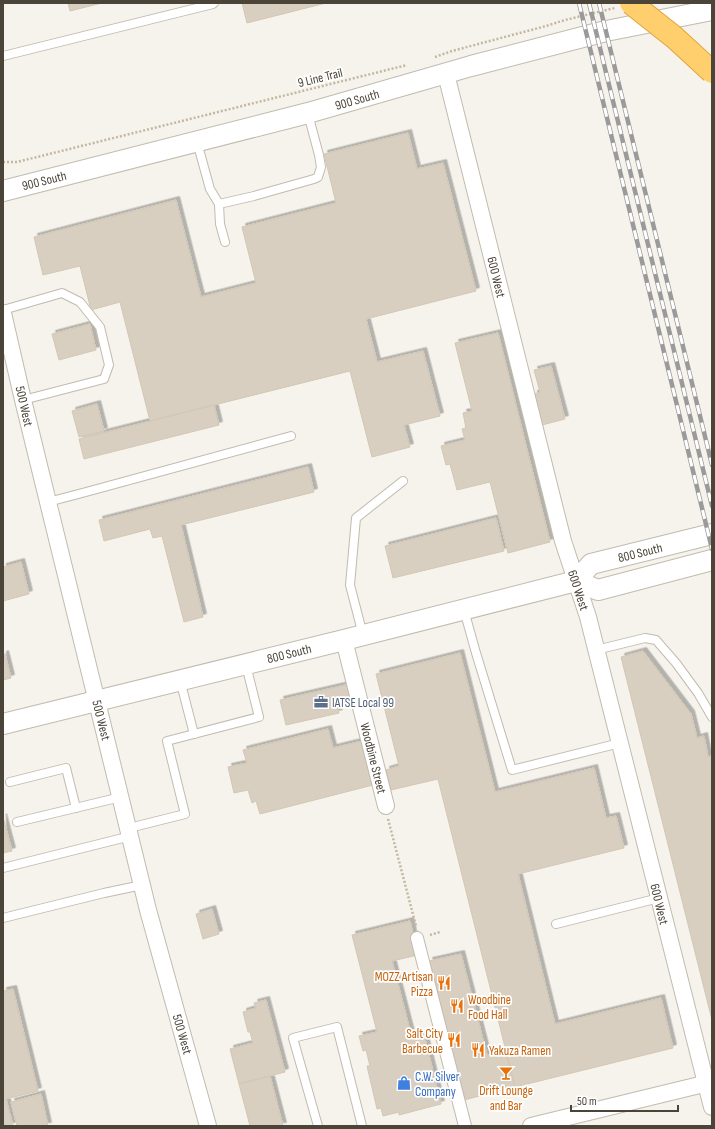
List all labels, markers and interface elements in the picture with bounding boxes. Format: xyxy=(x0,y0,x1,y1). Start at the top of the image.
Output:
street label: 9 Line Trail xyxy=(296,65,344,91)
street label: 900 South xyxy=(333,86,381,114)
street label: 900 South xyxy=(20,168,68,194)
street label: 600 West xyxy=(483,255,509,299)
street label: 500 West xyxy=(12,384,36,428)
street label: 800 South xyxy=(616,540,664,566)
street label: 600 West xyxy=(564,568,592,613)
street label: 800 South xyxy=(265,641,313,667)
office icon: IATSE Local 99 xyxy=(313,694,329,710)
place label: IATSE Local 99 xyxy=(332,695,394,711)
street label: 500 West xyxy=(88,698,114,742)
street label: Woodbine Street xyxy=(356,721,390,795)
street label: 600 West xyxy=(646,882,672,926)
place label: MOZZ Artisan Pizza xyxy=(375,969,433,1000)
restaurant icon: MOZZ Artisan Pizza xyxy=(436,975,452,991)
place label: Woodbine Food Hall xyxy=(468,992,511,1023)
restaurant icon: Woodbine Food Hall xyxy=(449,998,465,1014)
street label: 500 West xyxy=(169,1012,195,1056)
place label: Salt City Barbecue xyxy=(402,1026,443,1057)
restaurant icon: Salt City Barbecue xyxy=(446,1032,462,1048)
restaurant icon: Yakuza Ramen xyxy=(470,1042,486,1058)
place label: Yakuza Ramen xyxy=(489,1043,551,1059)
bar icon: Drift Lounge and Bar xyxy=(498,1065,514,1081)
place label: C.W. Silver Company xyxy=(415,1069,460,1100)
shop icon: C.W. Silver Company xyxy=(396,1075,412,1091)
place label: Drift Lounge and Bar xyxy=(479,1083,533,1114)
scale bar xyxy=(571,1087,678,1113)
text: 50 m xyxy=(577,1094,597,1109)

